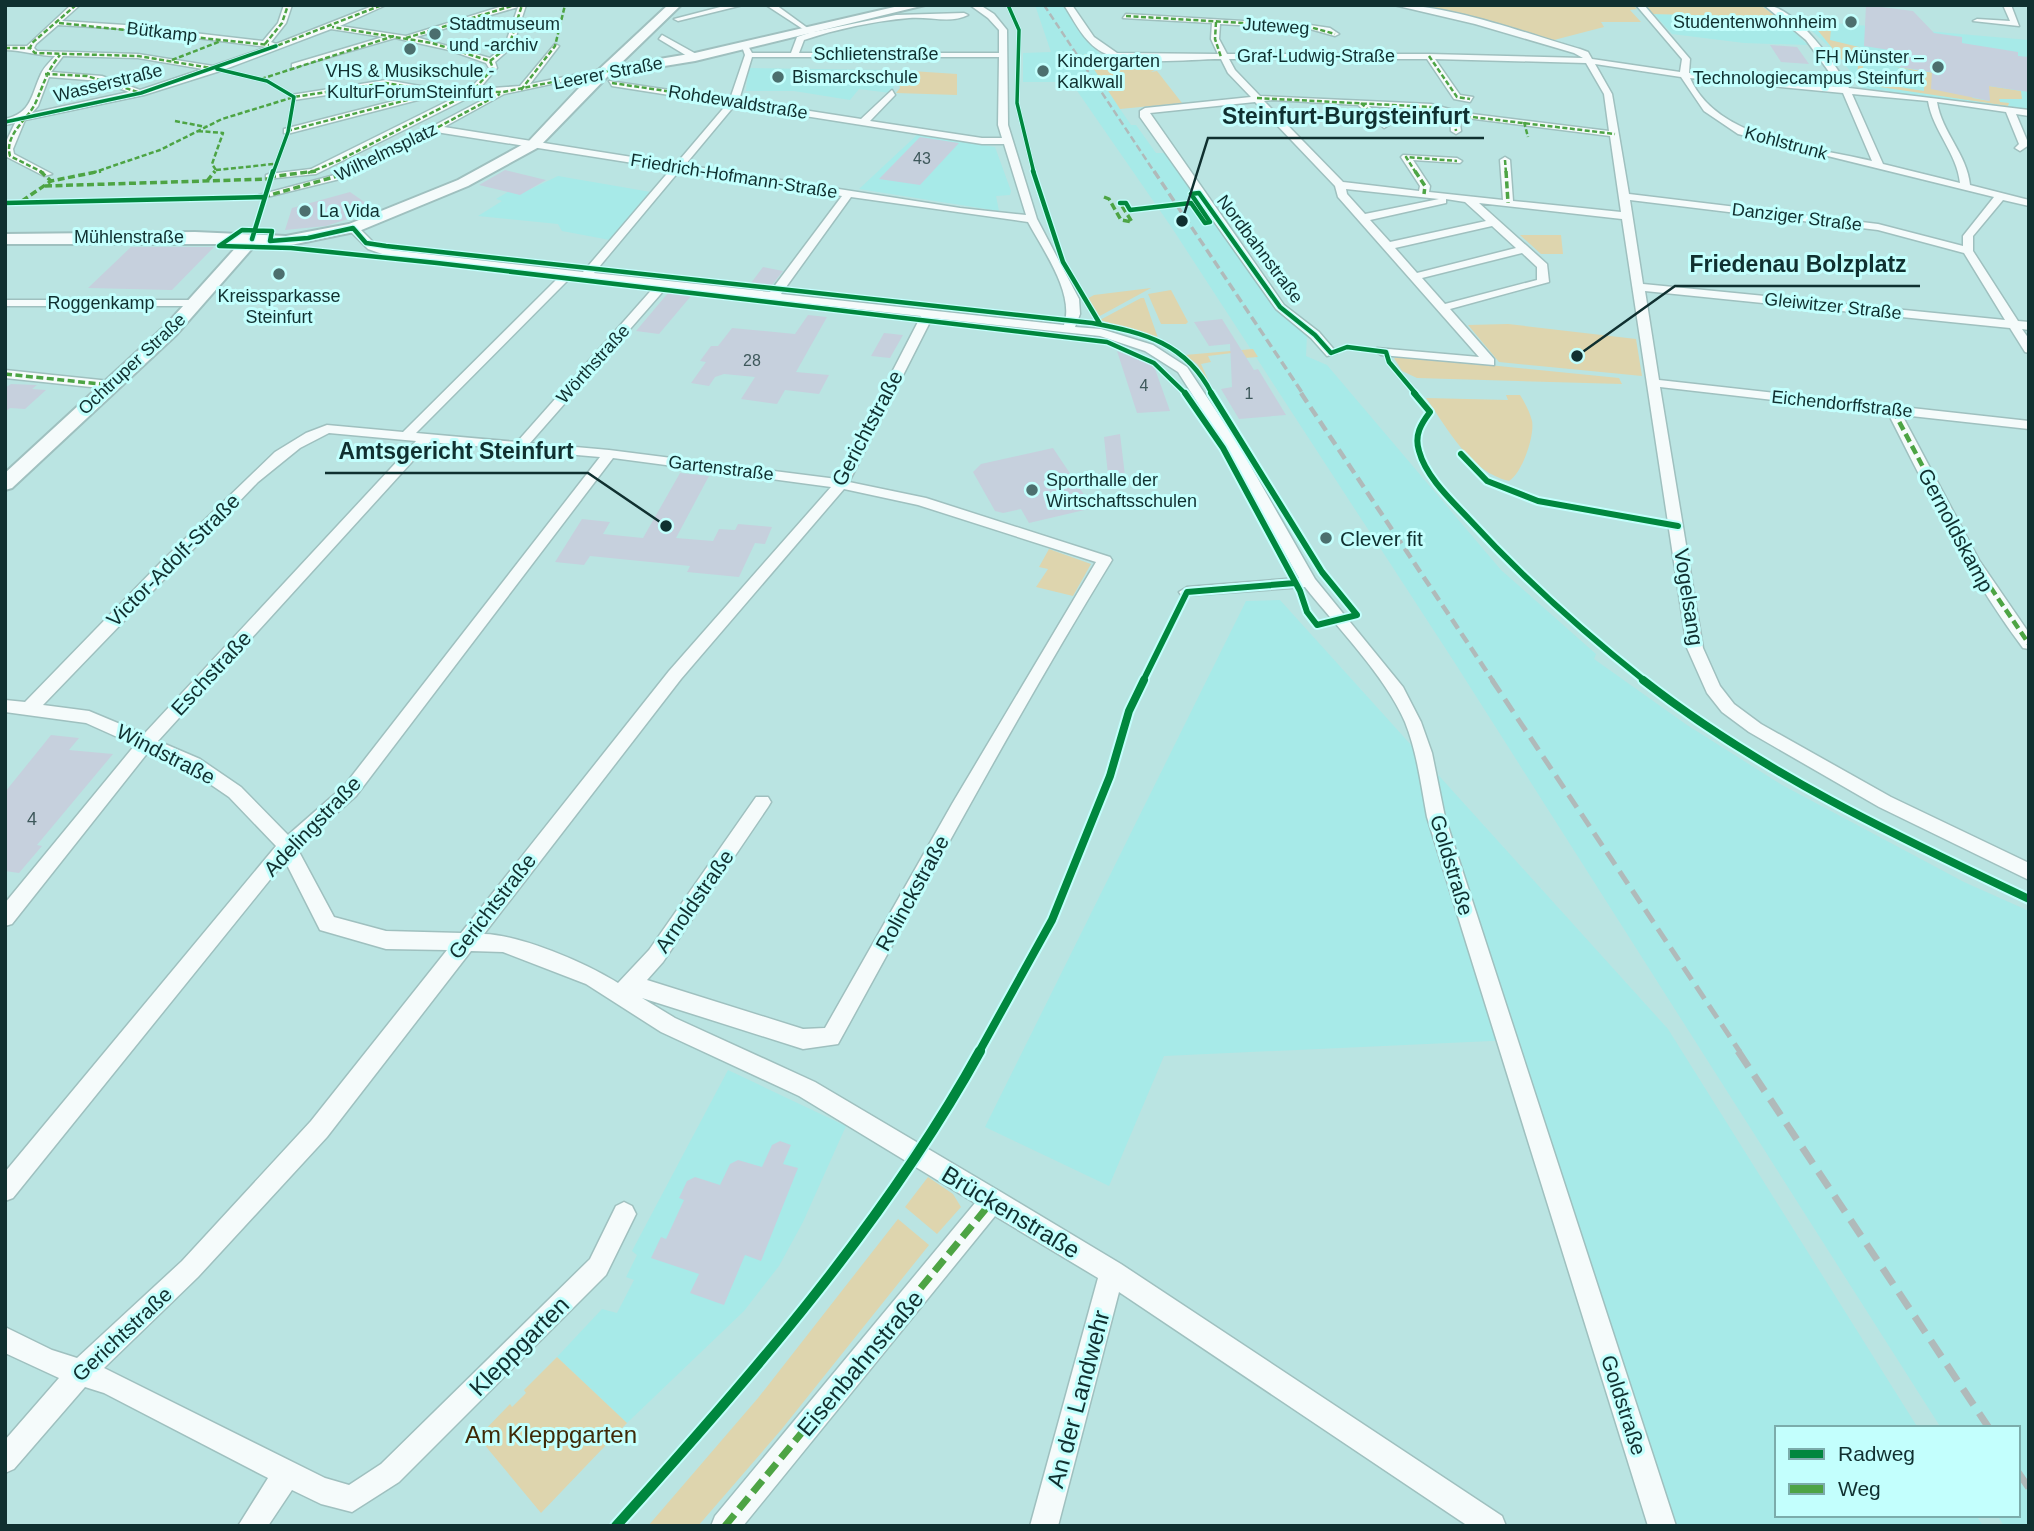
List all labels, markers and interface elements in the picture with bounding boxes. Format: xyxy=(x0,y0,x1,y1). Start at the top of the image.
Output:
place label: Studentenwohnheim xyxy=(1673,12,1837,32)
place label: Stadtmuseum und -archiv xyxy=(449,14,560,55)
street label: Juteweg xyxy=(1242,14,1310,38)
marker: Studentenwohnheim xyxy=(1843,14,1859,30)
street label: Bütkamp xyxy=(126,18,198,46)
marker: Stadtmuseum und -archiv xyxy=(427,26,443,42)
marker: VHS & Musikschule - KulturForumSteinfurt xyxy=(402,41,418,57)
street label: Schlietenstraße xyxy=(813,44,939,64)
street label: Graf-Ludwig-Straße xyxy=(1237,46,1395,66)
place label: FH Münster – Technologiecampus Steinfurt xyxy=(1693,47,1924,88)
place label: Kindergarten Kalkwall xyxy=(1057,51,1160,92)
street label: Leerer Straße xyxy=(552,53,664,93)
marker: FH Münster – Technologiecampus Steinfurt xyxy=(1930,59,1946,75)
street label: Wasserstraße xyxy=(52,60,164,106)
place label: VHS & Musikschule - KulturForumSteinfurt xyxy=(325,61,495,102)
marker: Kindergarten Kalkwall xyxy=(1035,63,1051,79)
place label: Bismarckschule xyxy=(792,67,918,87)
marker: Bismarckschule xyxy=(770,69,786,85)
street label: Rohdewaldstraße xyxy=(667,81,809,123)
callout: Steinfurt-Burgsteinfurt xyxy=(1208,94,1484,138)
text: Steinfurt-Burgsteinfurt xyxy=(1222,103,1470,129)
street label: Wilhelmsplatz xyxy=(332,119,440,185)
street label: Kohlstrunk xyxy=(1742,122,1831,164)
street label: Friedrich-Hofmann-Straße xyxy=(629,150,839,202)
house number: 43 xyxy=(913,150,931,167)
street label: Nordbahnstraße xyxy=(1213,191,1307,307)
street label: Danziger Straße xyxy=(1731,199,1863,235)
place label: La Vida xyxy=(319,201,381,221)
marker: La Vida xyxy=(297,203,313,219)
street label: Mühlenstraße xyxy=(74,227,184,247)
callout: Friedenau Bolzplatz xyxy=(1675,242,1920,286)
text: Friedenau Bolzplatz xyxy=(1689,251,1907,277)
marker: Kreissparkasse Steinfurt xyxy=(271,266,287,282)
place label: Kreissparkasse Steinfurt xyxy=(217,286,341,327)
street label: Gleiwitzer Straße xyxy=(1763,289,1903,323)
street label: Roggenkamp xyxy=(47,293,155,313)
street label: Ochtruper Straße xyxy=(74,309,190,419)
street label: Wörthstraße xyxy=(552,321,634,407)
house number: 28 xyxy=(743,352,761,369)
street label: Gerichtstraße xyxy=(827,366,907,490)
house number: 4 xyxy=(1140,377,1149,394)
house number: 1 xyxy=(1245,385,1254,402)
street label: Eichendorffstraße xyxy=(1770,387,1914,421)
callout: Amtsgericht Steinfurt xyxy=(325,429,588,473)
text: Amtsgericht Steinfurt xyxy=(338,438,574,464)
street label: Gartenstraße xyxy=(667,452,775,484)
street label: Gernoldskamp xyxy=(1914,464,1998,596)
place label: Sporthalle der Wirtschaftsschulen xyxy=(1046,470,1197,511)
marker: Sporthalle der Wirtschaftsschulen xyxy=(1024,482,1040,498)
street label: Victor-Adolf-Straße xyxy=(102,489,244,631)
place label: Clever fit xyxy=(1340,527,1423,550)
marker: Clever fit xyxy=(1318,530,1334,546)
street label: Vogelsang xyxy=(1670,547,1708,647)
street label: Eschstraße xyxy=(166,626,256,720)
street label: Windstraße xyxy=(113,719,219,789)
street label: Adelingstraße xyxy=(259,771,365,881)
house number: 4 xyxy=(27,809,37,829)
street label: Goldstraße xyxy=(1426,812,1478,918)
street label: Rolinckstraße xyxy=(871,831,953,955)
street label: Arnoldstraße xyxy=(650,845,738,957)
street label: Gerichtstraße xyxy=(444,849,540,963)
street label: Brückenstraße xyxy=(937,1160,1085,1264)
street label: Gerichtstraße xyxy=(68,1282,176,1386)
street label: Eisenbahnstraße xyxy=(791,1285,929,1441)
street label: Kleppgarten xyxy=(464,1291,574,1401)
street label: An der Landwehr xyxy=(1041,1307,1115,1491)
street label: Goldstraße xyxy=(1597,1352,1651,1458)
park label: Am Kleppgarten xyxy=(465,1421,637,1448)
legend xyxy=(1775,1426,2020,1517)
text: Radweg xyxy=(1838,1442,1915,1465)
text: Weg xyxy=(1838,1477,1881,1500)

